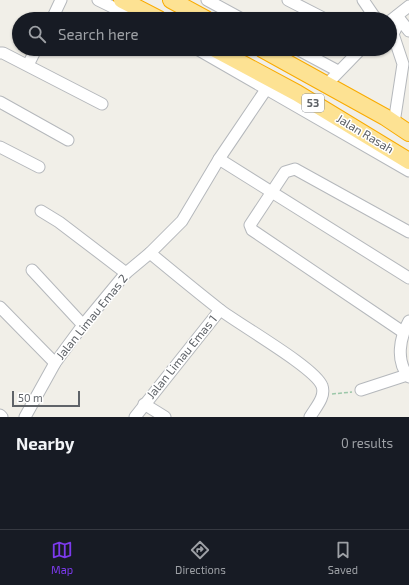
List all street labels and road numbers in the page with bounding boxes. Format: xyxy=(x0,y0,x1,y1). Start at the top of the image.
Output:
road number: 53 xyxy=(302,94,324,112)
street label: Jalan Rasah xyxy=(334,111,397,156)
street label: Jalan Limau Emas 2 xyxy=(53,271,130,362)
street label: Jalan Limau Emas 1 xyxy=(143,312,219,401)

